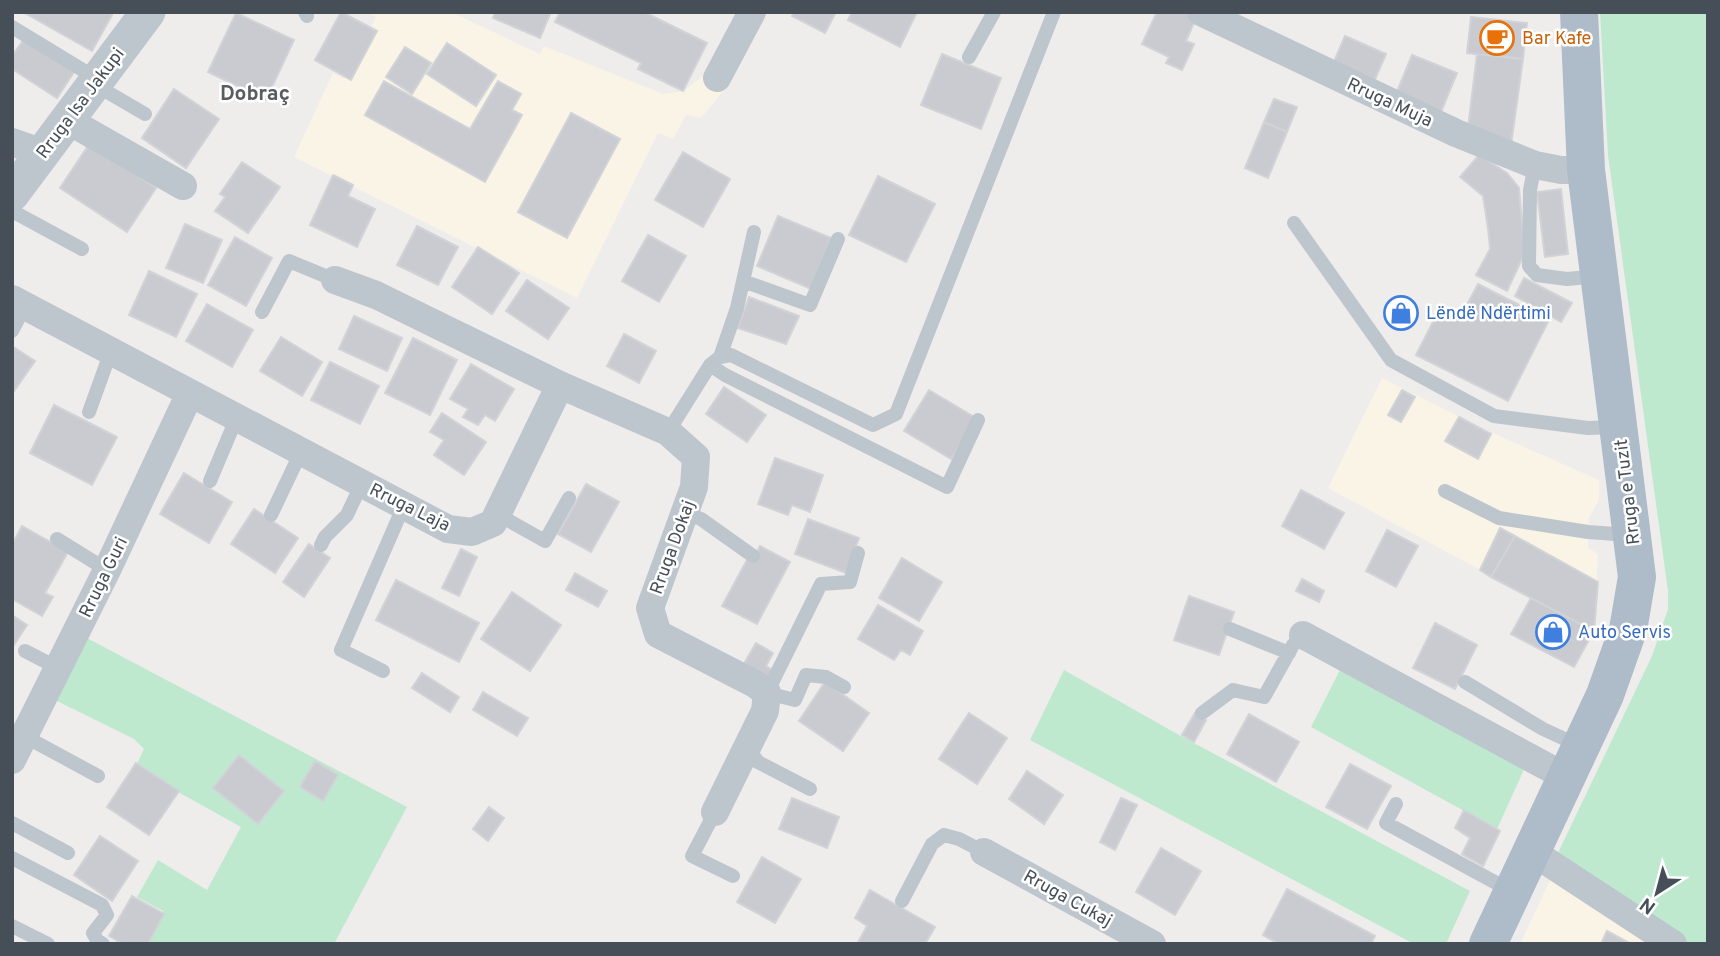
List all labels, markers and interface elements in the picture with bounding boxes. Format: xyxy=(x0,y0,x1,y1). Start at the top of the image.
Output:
cafe icon: Bar Kafe xyxy=(1478,19,1516,57)
place label: Bar Kafe xyxy=(1522,28,1591,51)
street label: Rruga Isa Jakupi xyxy=(32,44,130,164)
street label: Rruga Muja xyxy=(1343,73,1436,133)
district label: Dobraç xyxy=(220,81,290,108)
shop icon: Lëndë Ndërtimi xyxy=(1382,294,1420,332)
place label: Lëndë Ndërtimi xyxy=(1426,303,1551,326)
street label: Rruga e Tuzit xyxy=(1611,438,1646,546)
street label: Rruga Laja xyxy=(365,479,453,538)
street label: Rruga Dokaj xyxy=(646,497,701,598)
street label: Rruga Guri xyxy=(75,534,134,622)
shop icon: Auto Servis xyxy=(1534,613,1572,651)
place label: Auto Servis xyxy=(1578,622,1671,645)
north arrow xyxy=(1622,858,1692,928)
street label: Rruga Cukaj xyxy=(1019,865,1116,933)
text: N xyxy=(1636,891,1661,919)

